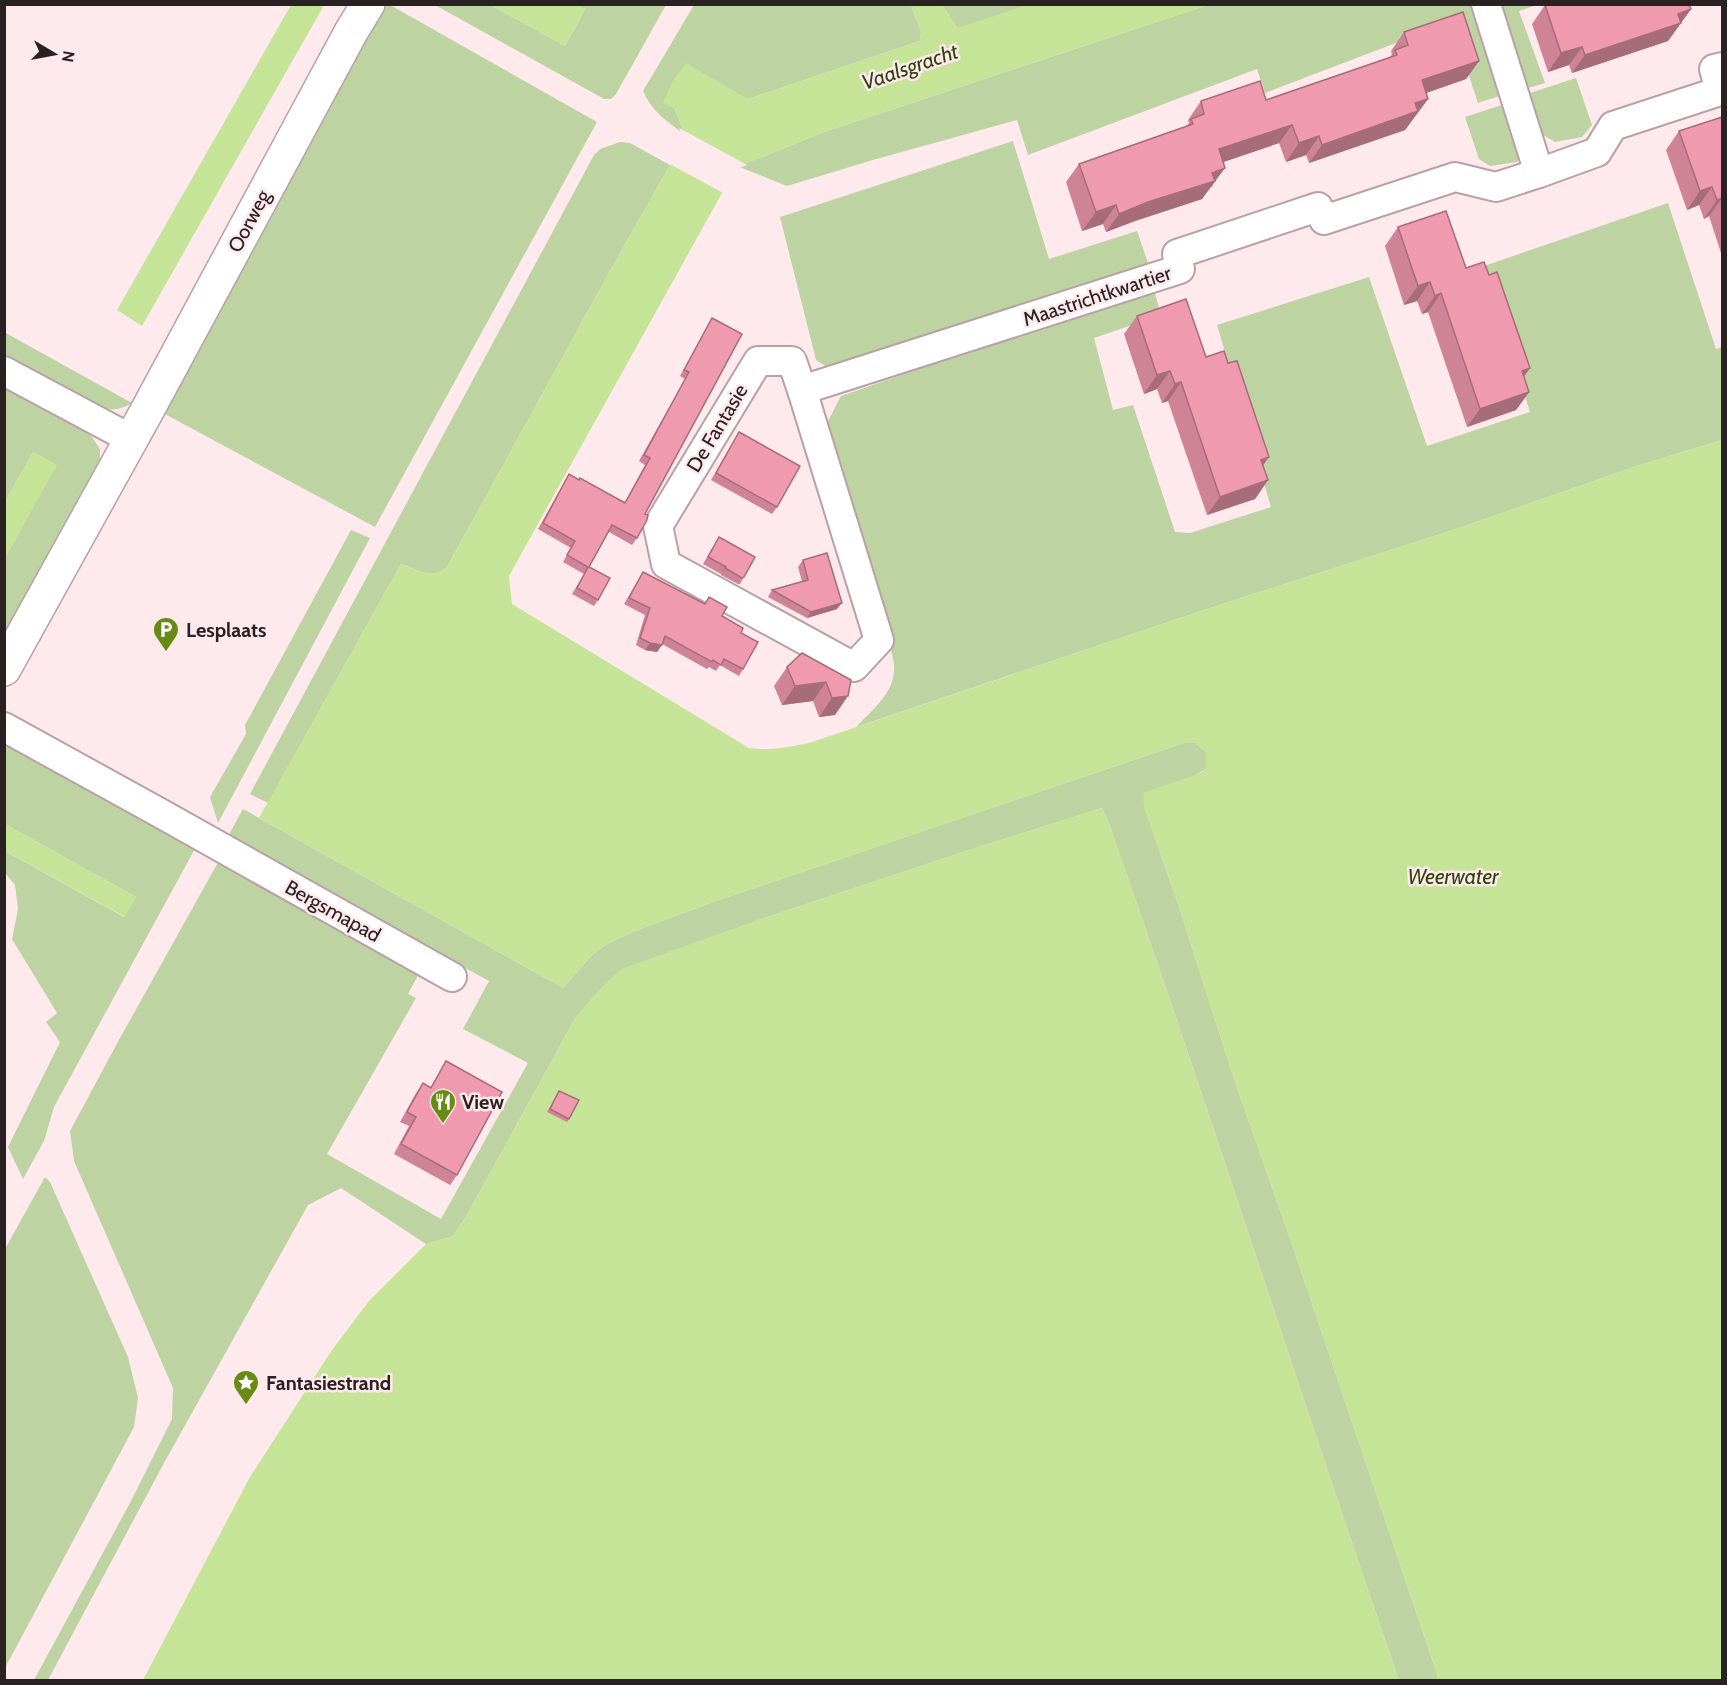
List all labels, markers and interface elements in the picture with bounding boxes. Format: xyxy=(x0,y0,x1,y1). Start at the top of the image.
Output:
north arrow xyxy=(24,24,84,84)
water label: Vaalsgracht xyxy=(858,38,962,95)
text: N xyxy=(58,49,79,64)
street label: Oorweg xyxy=(223,185,276,256)
street label: Maastrichtkwartier xyxy=(1020,261,1175,331)
street label: De Fantasie xyxy=(681,380,753,476)
parking icon: Lesplaats xyxy=(151,615,181,653)
place label: Lesplaats xyxy=(186,618,266,642)
water label: Weerwater xyxy=(1407,864,1500,889)
street label: Bergsmapad xyxy=(281,875,385,947)
restaurant icon: View xyxy=(428,1087,458,1125)
place label: View xyxy=(462,1090,504,1114)
place icon: Fantasiestrand xyxy=(231,1368,261,1406)
place label: Fantasiestrand xyxy=(266,1371,391,1395)

